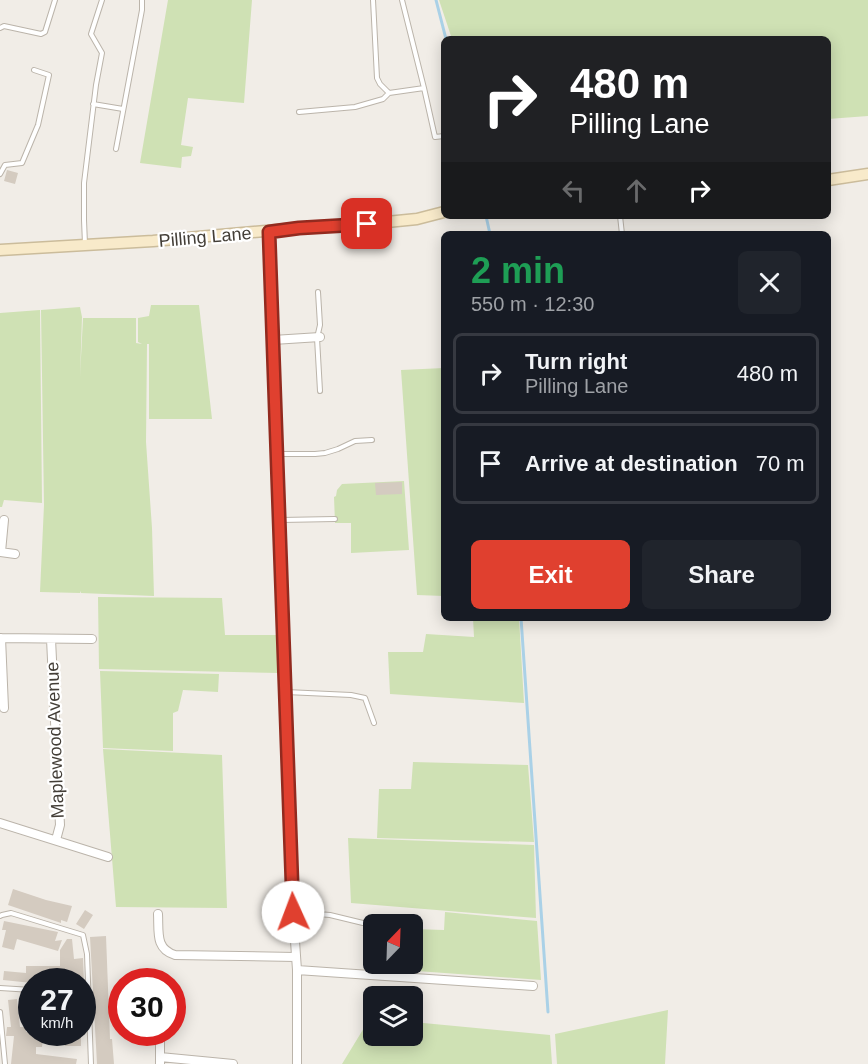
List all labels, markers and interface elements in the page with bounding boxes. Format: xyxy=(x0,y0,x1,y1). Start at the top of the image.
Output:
icon: right xyxy=(471,60,549,138)
text: 480 m xyxy=(570,60,689,107)
text: Pilling Lane xyxy=(570,109,710,139)
icon: left xyxy=(557,174,590,207)
icon: ahead xyxy=(620,174,653,207)
icon: right xyxy=(683,174,716,207)
pin xyxy=(341,198,392,249)
icon: arrive xyxy=(350,207,383,240)
street label: Pilling Lane xyxy=(158,223,252,251)
text: 2 min xyxy=(471,250,565,291)
button: close xyxy=(738,251,801,314)
text: 550 m · 12:30 xyxy=(471,293,594,315)
text: Turn right xyxy=(525,349,627,374)
icon: right xyxy=(474,357,507,390)
text: 480 m xyxy=(737,361,798,386)
text: Pilling Lane xyxy=(525,375,628,397)
icon: arrive xyxy=(474,447,507,480)
text: Arrive at destination xyxy=(525,451,738,476)
text: 70 m xyxy=(756,451,805,476)
button: Exit xyxy=(471,540,630,609)
button: Share xyxy=(642,540,801,609)
street label: Maplewood Avenue xyxy=(42,661,68,819)
position arrow xyxy=(261,880,325,944)
north arrow xyxy=(363,914,423,974)
map controls xyxy=(363,914,423,1046)
speed limit sign: 30 xyxy=(108,968,186,1046)
text: 27 xyxy=(40,983,74,1016)
button: layers xyxy=(363,986,423,1046)
text: km/h xyxy=(41,1014,73,1031)

